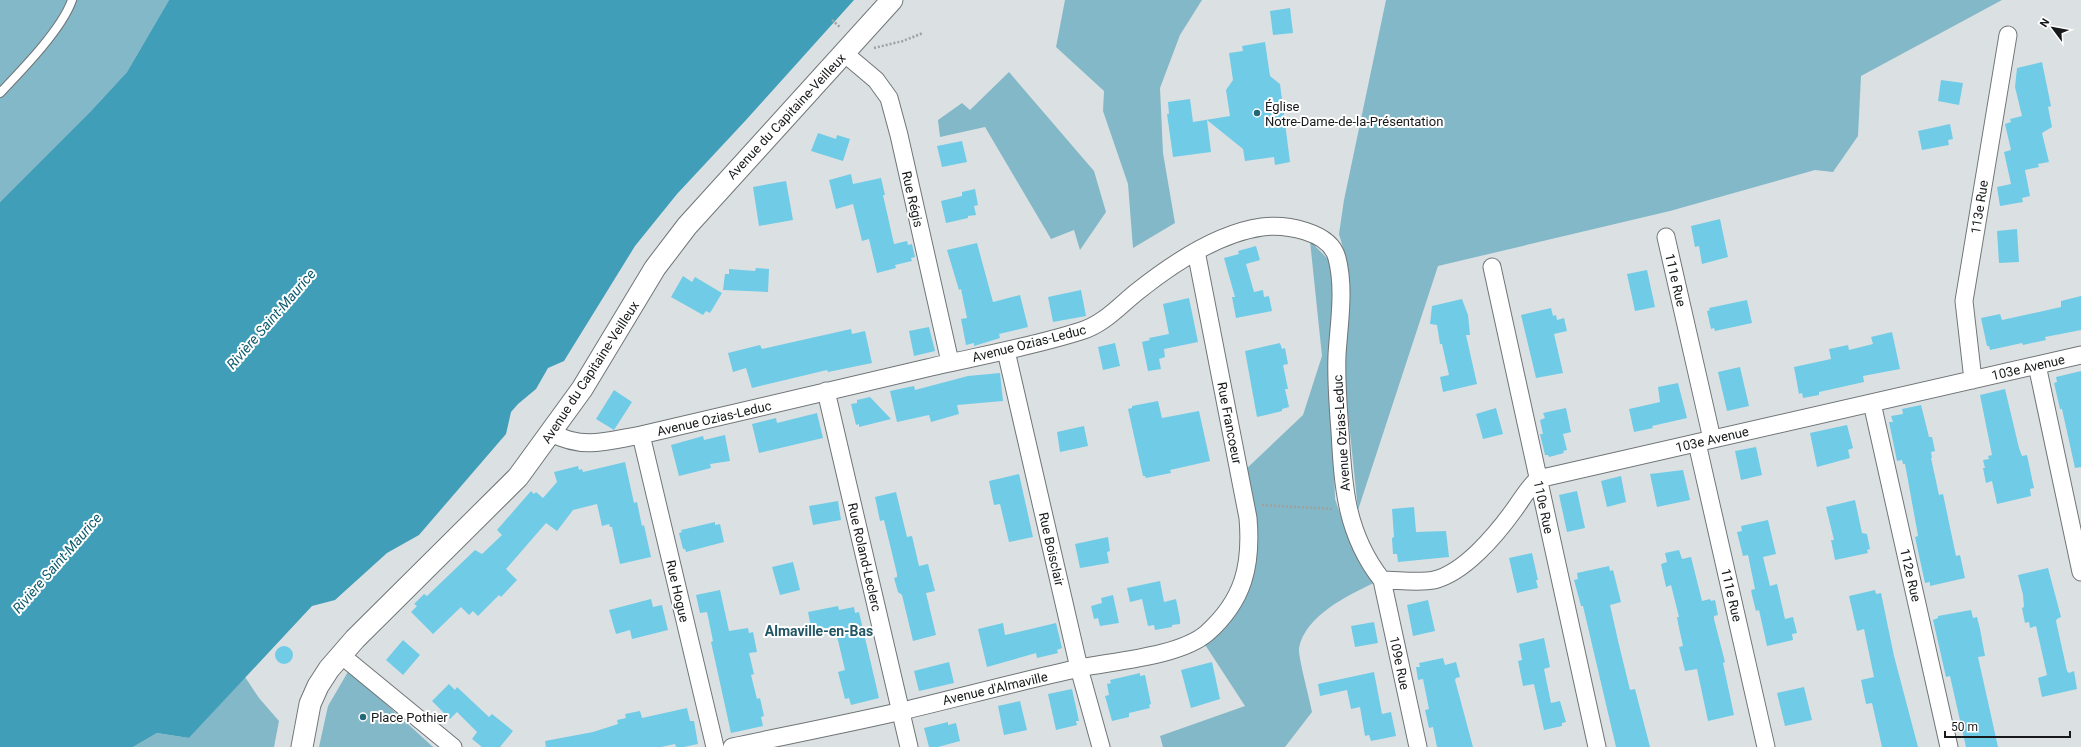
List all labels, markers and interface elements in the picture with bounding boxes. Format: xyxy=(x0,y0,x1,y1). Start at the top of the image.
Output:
north arrow xyxy=(2033,8,2073,48)
text: N xyxy=(2037,16,2053,30)
street label: Avenue du Capitaine-Veilleux xyxy=(724,50,849,182)
place label: Église Notre-Dame-de-la-Présentation xyxy=(1265,99,1443,129)
marker: Église Notre-Dame-de-la-Présentation xyxy=(1252,108,1262,118)
street label: Rue Régis xyxy=(899,169,926,229)
street label: 113e Rue xyxy=(1968,179,1991,235)
street label: 111e Rue xyxy=(1662,252,1689,308)
water label: Rivière Saint-Maurice xyxy=(223,266,319,372)
street label: Avenue du Capitaine-Veilleux xyxy=(539,298,642,446)
street label: Avenue Ozias-Leduc xyxy=(971,322,1088,365)
street label: 103e Avenue xyxy=(1990,352,2066,383)
street label: Avenue Ozias-Leduc xyxy=(1330,374,1353,492)
street label: Rue Francoeur xyxy=(1214,381,1245,466)
street label: Avenue Ozias-Leduc xyxy=(655,398,773,439)
street label: 103e Avenue xyxy=(1674,424,1750,455)
street label: 110e Rue xyxy=(1531,479,1556,535)
street label: Rue Roland-Leclerc xyxy=(845,501,884,613)
water label: Rivière Saint-Maurice xyxy=(9,510,105,616)
street label: Rue Boisclair xyxy=(1036,511,1067,588)
street label: 112e Rue xyxy=(1897,547,1924,603)
street label: Rue Hogue xyxy=(663,559,692,624)
street label: 111e Rue xyxy=(1718,567,1745,623)
district label: Almaville-en-Bas xyxy=(765,623,873,639)
street label: 109e Rue xyxy=(1387,635,1412,691)
street label: Avenue d'Almaville xyxy=(941,669,1049,708)
place label: Place Pothier xyxy=(371,710,448,725)
marker: Place Pothier xyxy=(358,712,368,722)
scale bar xyxy=(1945,713,2070,739)
text: 50 m xyxy=(1951,720,1978,734)

